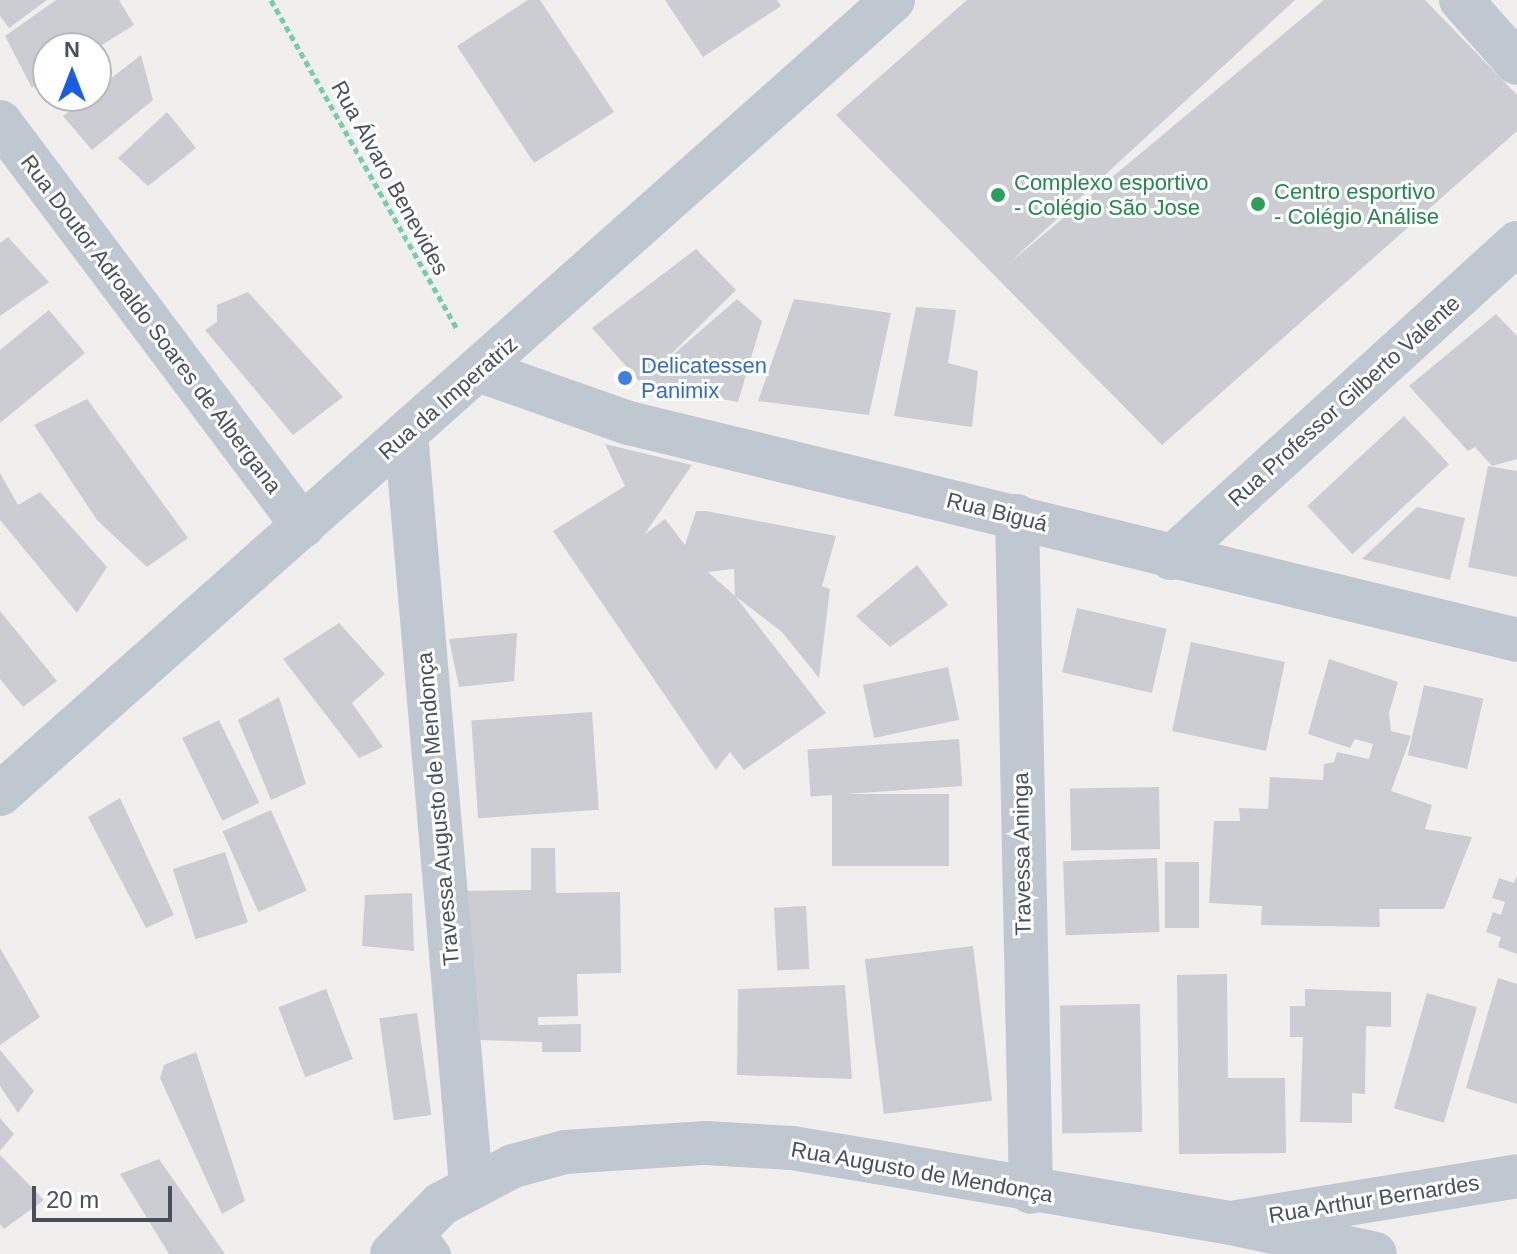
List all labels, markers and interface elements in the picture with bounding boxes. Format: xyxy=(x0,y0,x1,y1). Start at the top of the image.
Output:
north arrow xyxy=(32,32,112,112)
text: N xyxy=(64,37,80,62)
street label: Rua Álvaro Benevides xyxy=(326,76,454,280)
street label: Rua Doutor Adroaldo Soares de Albergana xyxy=(14,149,288,499)
place label: Complexo esportivo - Colégio São Jose xyxy=(1014,169,1208,220)
place label: Centro esportivo - Colégio Análise xyxy=(1274,178,1440,230)
marker: Complexo esportivo - Colégio São Jose xyxy=(989,186,1007,204)
marker: Centro esportivo - Colégio Análise xyxy=(1249,195,1267,213)
street label: Rua Professor Gilberto Valente xyxy=(1223,290,1465,512)
street label: Rua da Imperatriz xyxy=(373,331,523,465)
place label: Delicatessen Panimix xyxy=(641,352,767,404)
marker: Delicatessen Panimix xyxy=(616,369,634,387)
street label: Rua Biguá xyxy=(944,487,1050,537)
street label: Travessa Augusto de Mendonça xyxy=(411,650,465,968)
street label: Travessa Aninga xyxy=(1007,772,1037,936)
street label: Rua Augusto de Mendonça xyxy=(788,1136,1056,1208)
street label: Rua Arthur Bernardes xyxy=(1266,1169,1482,1229)
scale bar xyxy=(36,1170,176,1220)
text: 20 m xyxy=(46,1186,99,1213)

